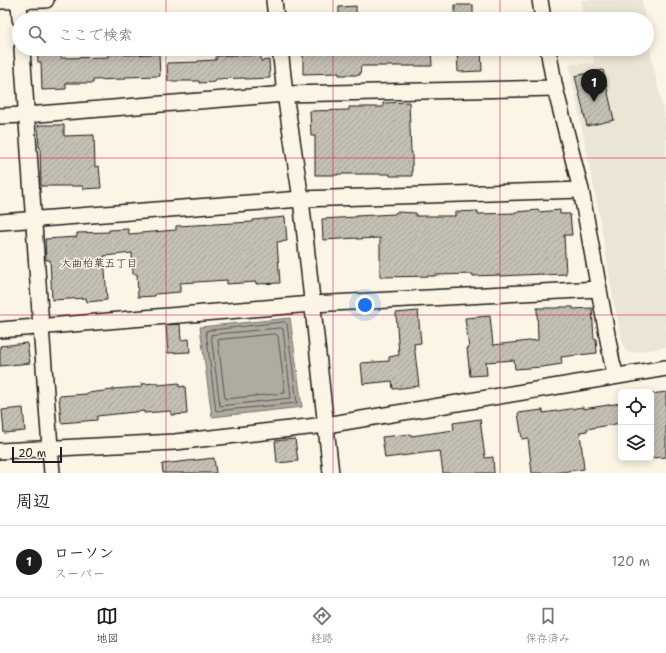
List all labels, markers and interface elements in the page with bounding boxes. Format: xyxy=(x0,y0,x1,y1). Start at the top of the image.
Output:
search box xyxy=(12,12,654,56)
icon: search xyxy=(26,23,48,45)
text: ここで検索 xyxy=(58,25,133,45)
pin: 1 xyxy=(581,69,607,102)
district label: 大曲柏葉五丁目 xyxy=(61,256,138,271)
your location xyxy=(355,295,375,315)
map controls xyxy=(618,389,654,461)
button: locate xyxy=(618,389,654,425)
button: layers xyxy=(618,425,654,461)
scale bar xyxy=(12,445,62,464)
text: 20 m xyxy=(18,446,46,461)
text: 周辺 xyxy=(16,490,50,512)
text: ローソン xyxy=(54,543,114,563)
text: 1 xyxy=(26,553,32,570)
text: 120 m xyxy=(612,553,650,570)
text: スーパー xyxy=(54,565,105,582)
tab: 地図 xyxy=(96,605,118,646)
tab: 経路 xyxy=(311,605,333,646)
tab: 保存済み xyxy=(526,605,570,646)

